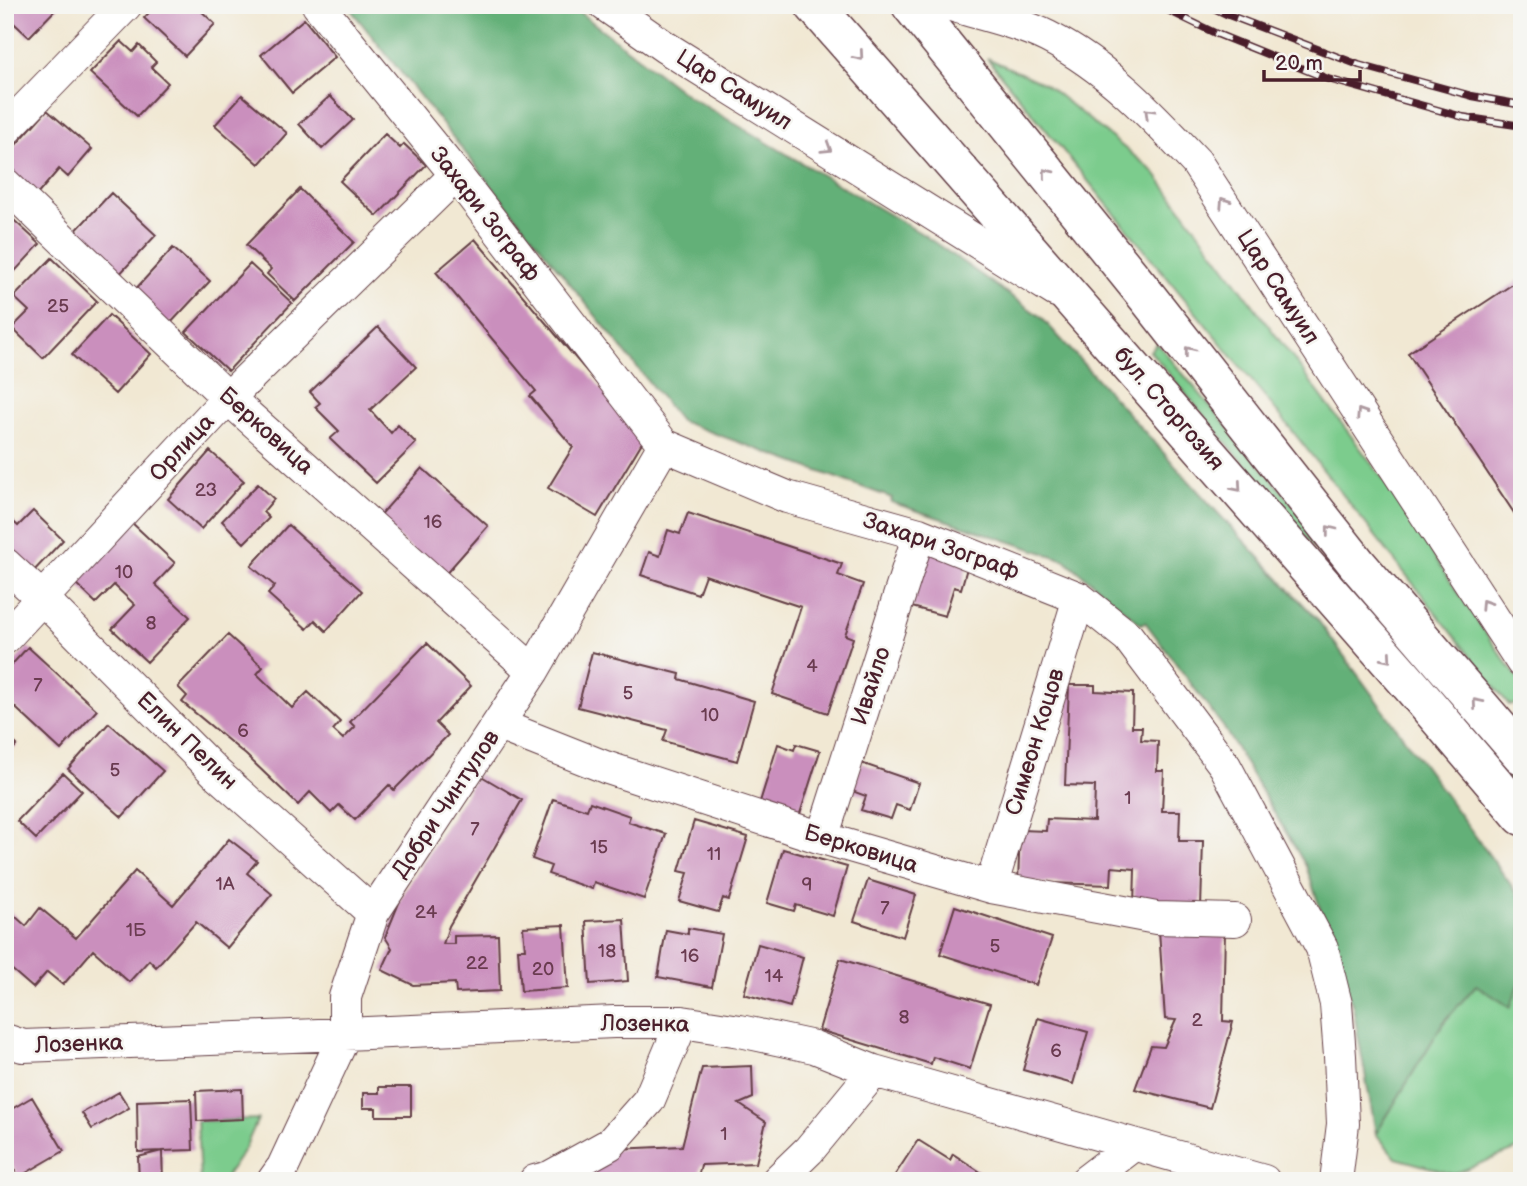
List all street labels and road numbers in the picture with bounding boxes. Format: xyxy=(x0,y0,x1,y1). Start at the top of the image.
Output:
street label: Цар Самуил xyxy=(671,43,797,137)
street label: Захари Зограф xyxy=(424,141,546,287)
street label: Цар Самуил xyxy=(1231,224,1325,350)
street label: бул. Сторгозия xyxy=(1108,341,1230,477)
street label: Берковица xyxy=(213,381,319,481)
street label: Орлица xyxy=(144,408,221,488)
street label: Захари Зограф xyxy=(859,506,1023,586)
street label: Ивайло xyxy=(845,643,897,729)
street label: Симеон Коцов xyxy=(999,665,1071,819)
street label: Елин Пелин xyxy=(131,686,243,796)
street label: Добри Чинтулов xyxy=(386,725,506,883)
street label: Берковица xyxy=(801,818,922,880)
street label: Лозенка xyxy=(599,1009,690,1039)
street label: Лозенка xyxy=(33,1028,124,1060)

